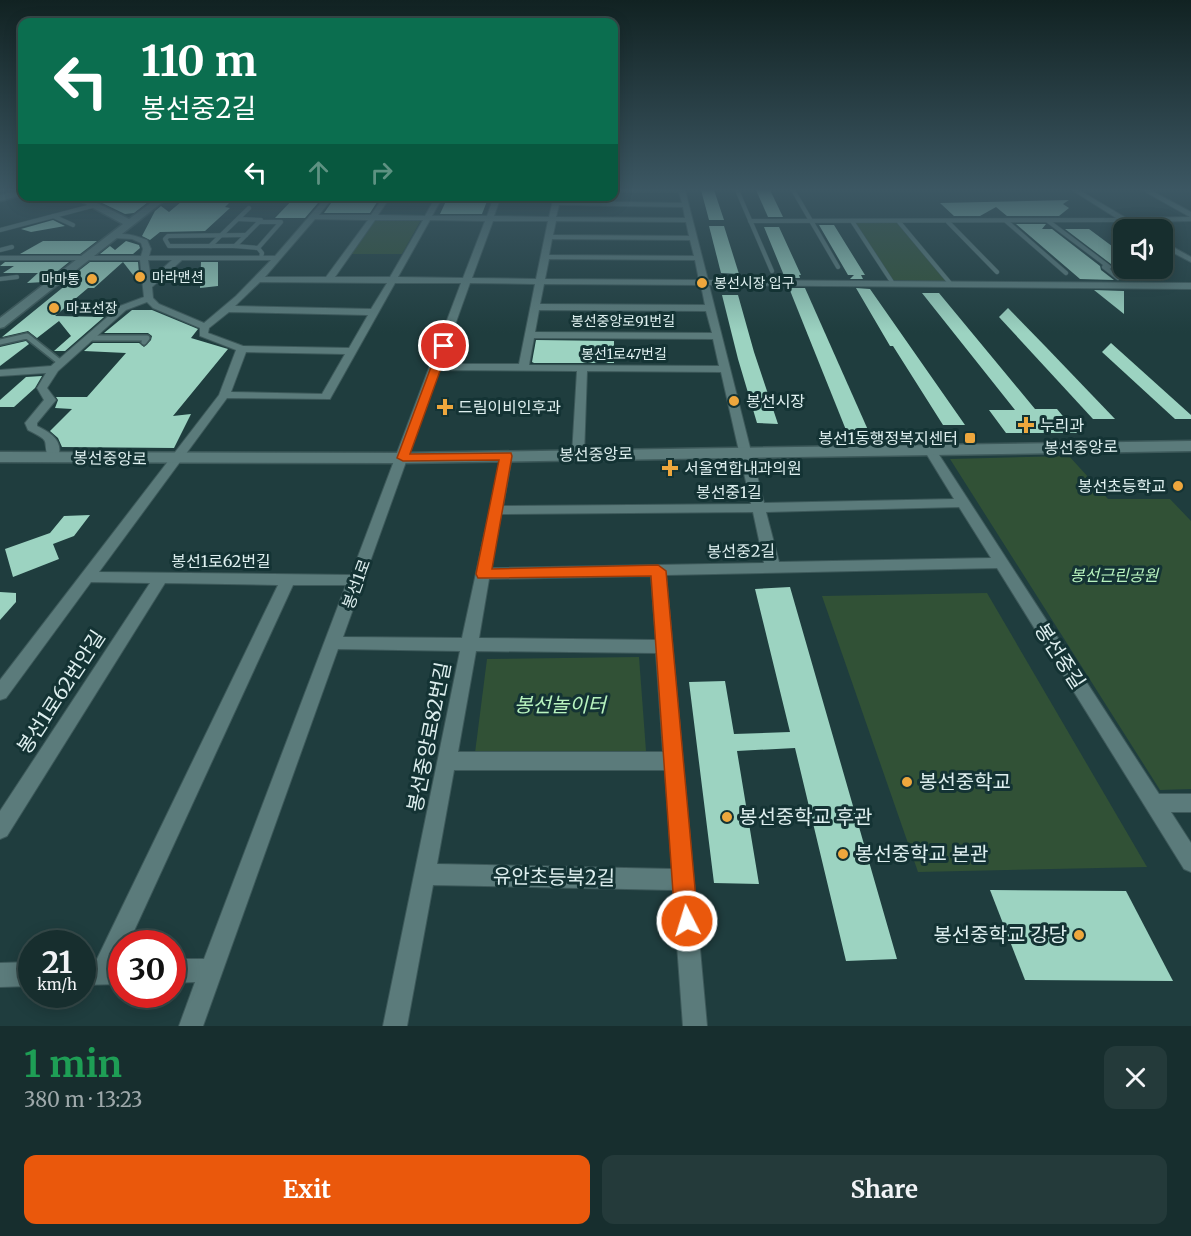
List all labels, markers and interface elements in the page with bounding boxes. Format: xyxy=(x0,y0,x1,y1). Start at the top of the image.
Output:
text: 110 m xyxy=(141,35,257,87)
icon: left xyxy=(42,42,120,120)
text: 봉선중2길 xyxy=(141,91,256,125)
icon: left xyxy=(239,156,272,189)
icon: ahead xyxy=(302,156,335,189)
icon: right xyxy=(365,156,398,189)
map controls xyxy=(1113,219,1173,279)
button: sound xyxy=(1113,219,1173,279)
place label: 마라맨션 xyxy=(152,268,204,286)
place label: 마마통 xyxy=(41,270,80,288)
marker: 마라맨션 xyxy=(133,270,147,284)
marker: 마마통 xyxy=(85,272,99,286)
place label: 봉선시장 입구 xyxy=(714,274,795,292)
marker: 봉선시장 입구 xyxy=(695,276,709,290)
place label: 마포선장 xyxy=(66,299,118,317)
marker: 마포선장 xyxy=(47,301,61,315)
street label: 봉선중앙로91번길 xyxy=(571,312,675,330)
pin xyxy=(418,320,469,371)
icon: arrive xyxy=(427,329,460,362)
street label: 봉선1로47번길 xyxy=(581,345,667,363)
place label: 봉선시장 xyxy=(746,391,805,411)
marker: 봉선시장 xyxy=(727,394,741,408)
place label: 드림이비인후과 xyxy=(458,397,561,417)
marker: 드림이비인후과 xyxy=(436,398,454,416)
place label: 누리과 xyxy=(1040,415,1084,435)
marker: 누리과 xyxy=(1017,416,1035,434)
place label: 봉선1동행정복지센터 xyxy=(818,428,958,448)
marker: 봉선1동행정복지센터 xyxy=(963,431,977,445)
street label: 봉선중앙로 xyxy=(1044,436,1118,458)
street label: 봉선중앙로 xyxy=(559,443,633,465)
street label: 봉선중앙로 xyxy=(73,447,147,469)
place label: 서울연합내과의원 xyxy=(684,458,802,478)
marker: 서울연합내과의원 xyxy=(661,459,679,477)
place label: 봉선초등학교 xyxy=(1078,476,1166,496)
marker: 봉선초등학교 xyxy=(1171,479,1185,493)
street label: 봉선중1길 xyxy=(696,482,762,502)
street label: 봉선중2길 xyxy=(707,540,775,562)
street label: 봉선1로62번길 xyxy=(171,551,271,571)
street label: 봉선1로 xyxy=(338,556,374,612)
park label: 봉선근린공원 xyxy=(1070,565,1159,585)
street label: 봉선중길 xyxy=(1030,618,1091,693)
street label: 봉선1로62번안길 xyxy=(11,625,110,758)
street label: 봉선중앙로82번길 xyxy=(402,660,455,814)
park label: 봉선놀이터 xyxy=(514,692,609,717)
place label: 봉선중학교 xyxy=(919,769,1011,794)
marker: 봉선중학교 xyxy=(900,775,914,789)
place label: 봉선중학교 후관 xyxy=(739,804,873,829)
marker: 봉선중학교 후관 xyxy=(720,810,734,824)
place label: 봉선중학교 본관 xyxy=(855,841,989,866)
marker: 봉선중학교 본관 xyxy=(836,847,850,861)
street label: 유안초등북2길 xyxy=(493,863,615,890)
position arrow xyxy=(655,889,719,953)
place label: 봉선중학교 강당 xyxy=(933,922,1067,947)
marker: 봉선중학교 강당 xyxy=(1072,928,1086,942)
speed limit sign: 30 xyxy=(108,930,186,1008)
text: 21 xyxy=(42,943,72,981)
text: km/h xyxy=(37,975,77,994)
text: 1 min xyxy=(24,1042,122,1087)
button: close xyxy=(1104,1046,1167,1109)
text: 380 m · 13:23 xyxy=(24,1087,143,1112)
button: Exit xyxy=(24,1155,590,1224)
button: Share xyxy=(602,1155,1167,1224)

